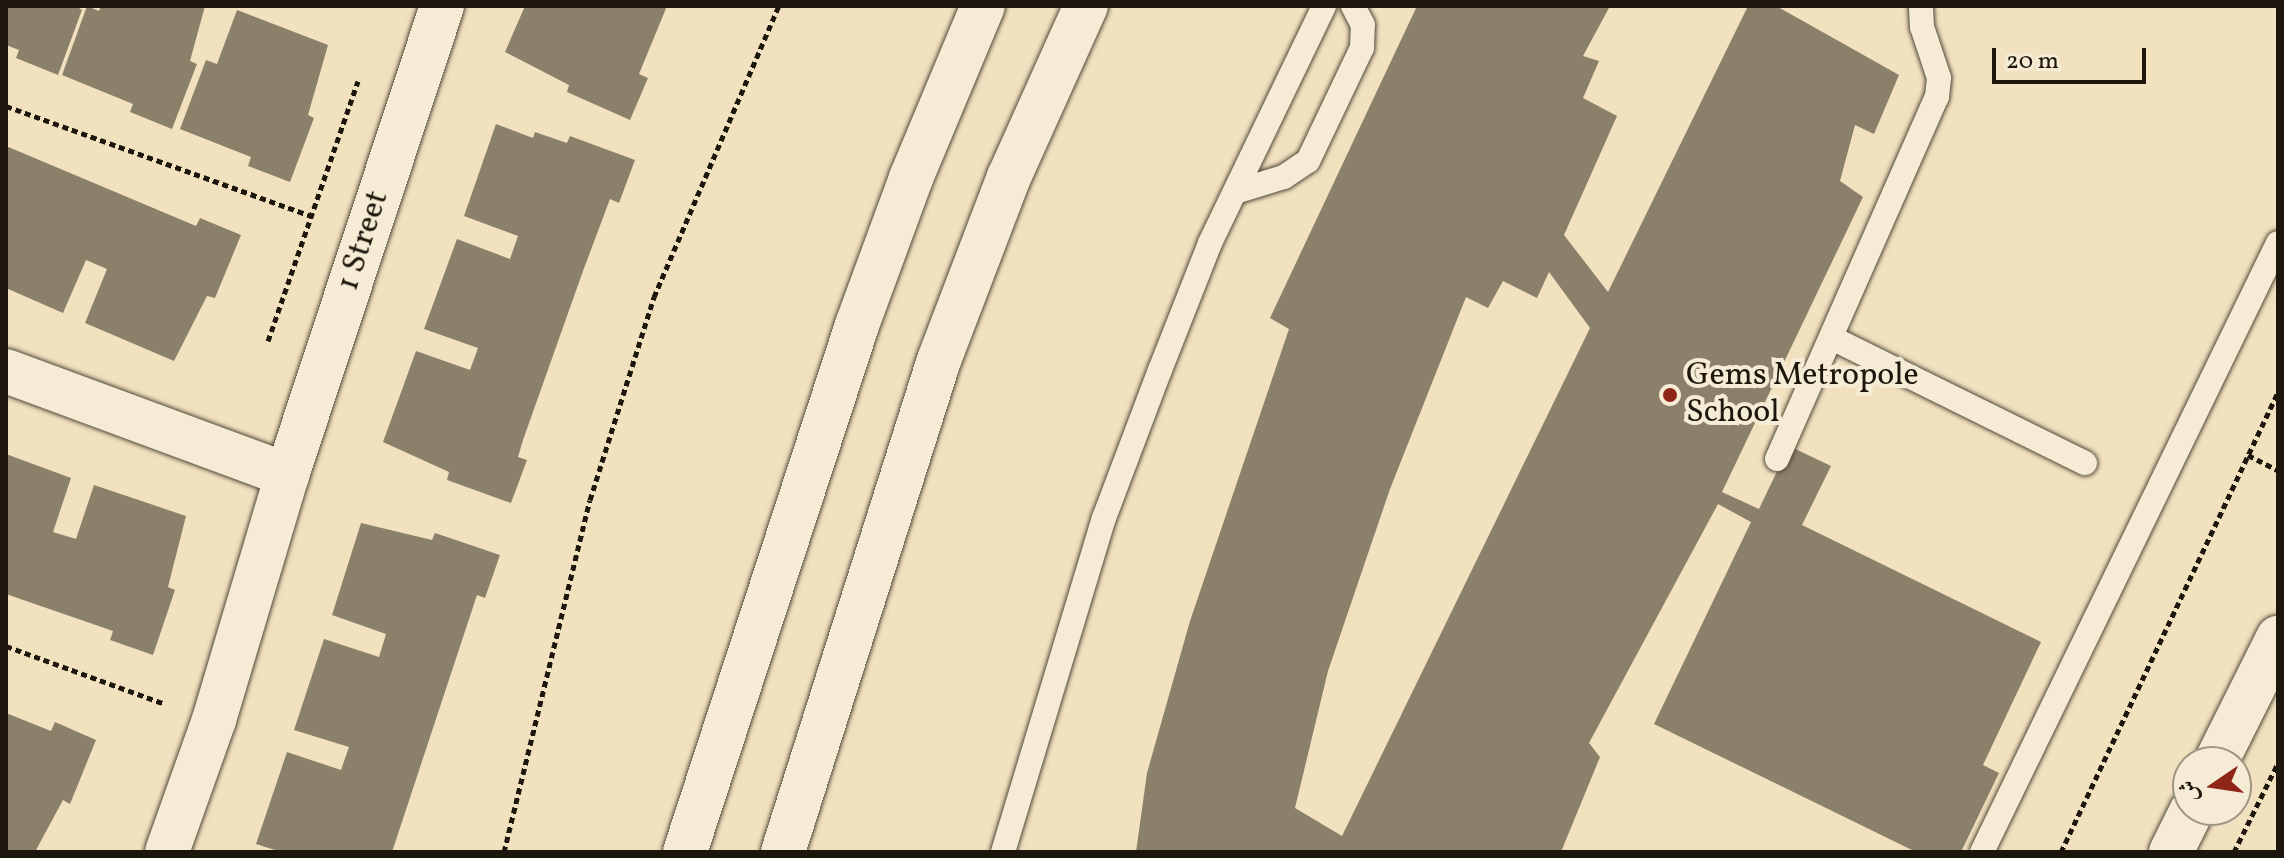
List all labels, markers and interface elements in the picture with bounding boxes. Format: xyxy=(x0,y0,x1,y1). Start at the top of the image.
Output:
scale bar xyxy=(1996,32,2150,82)
text: 20 m xyxy=(2006,45,2059,79)
street label: 1 Street xyxy=(330,186,398,296)
place label: Gems Metropole School xyxy=(1686,358,1919,433)
marker: Gems Metropole School xyxy=(1661,386,1679,404)
north arrow xyxy=(2172,746,2252,826)
text: ش xyxy=(2173,777,2208,805)

